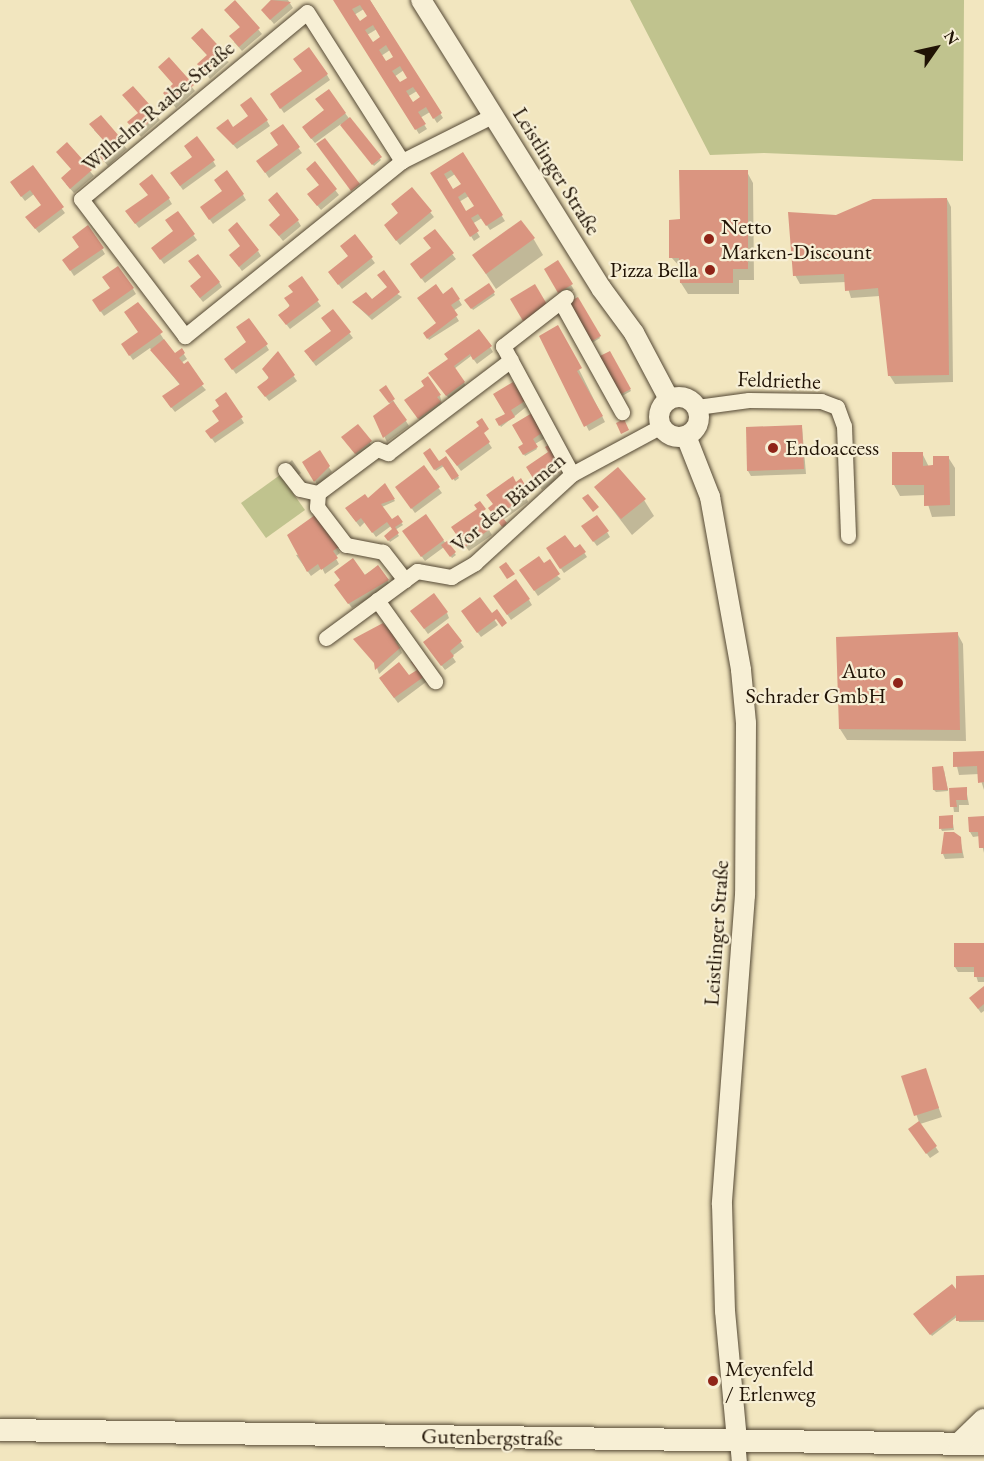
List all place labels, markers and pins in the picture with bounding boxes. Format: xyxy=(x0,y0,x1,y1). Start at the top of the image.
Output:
place label: Netto Marken-Discount xyxy=(721,213,872,264)
marker: Netto Marken-Discount xyxy=(702,232,716,246)
place label: Pizza Bella xyxy=(610,257,698,283)
marker: Pizza Bella xyxy=(703,263,717,277)
place label: Endoaccess xyxy=(785,435,879,461)
marker: Endoaccess xyxy=(766,441,780,455)
place label: Auto Schrader GmbH xyxy=(746,657,886,708)
marker: Auto Schrader GmbH xyxy=(891,676,905,690)
place label: Meyenfeld / Erlenweg xyxy=(725,1355,816,1406)
marker: Meyenfeld / Erlenweg xyxy=(706,1374,720,1388)

